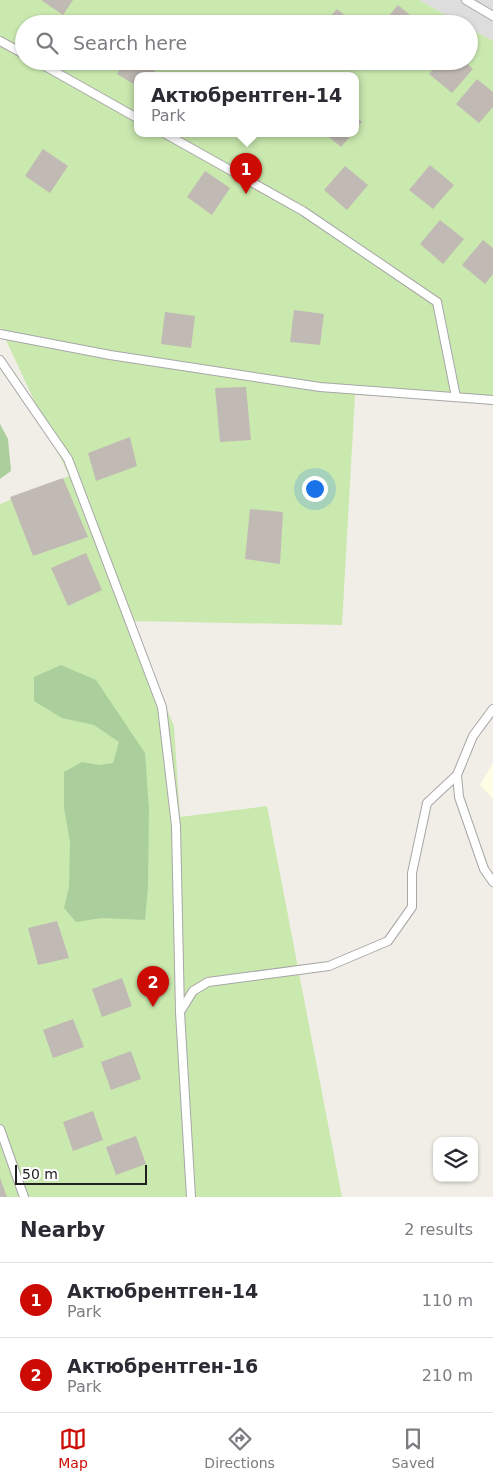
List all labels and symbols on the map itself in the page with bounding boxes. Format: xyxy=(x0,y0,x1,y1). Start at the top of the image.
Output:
pin: 1 xyxy=(230,153,262,194)
your location xyxy=(302,476,328,502)
pin: 2 xyxy=(137,966,169,1007)
scale bar xyxy=(15,1162,148,1185)

